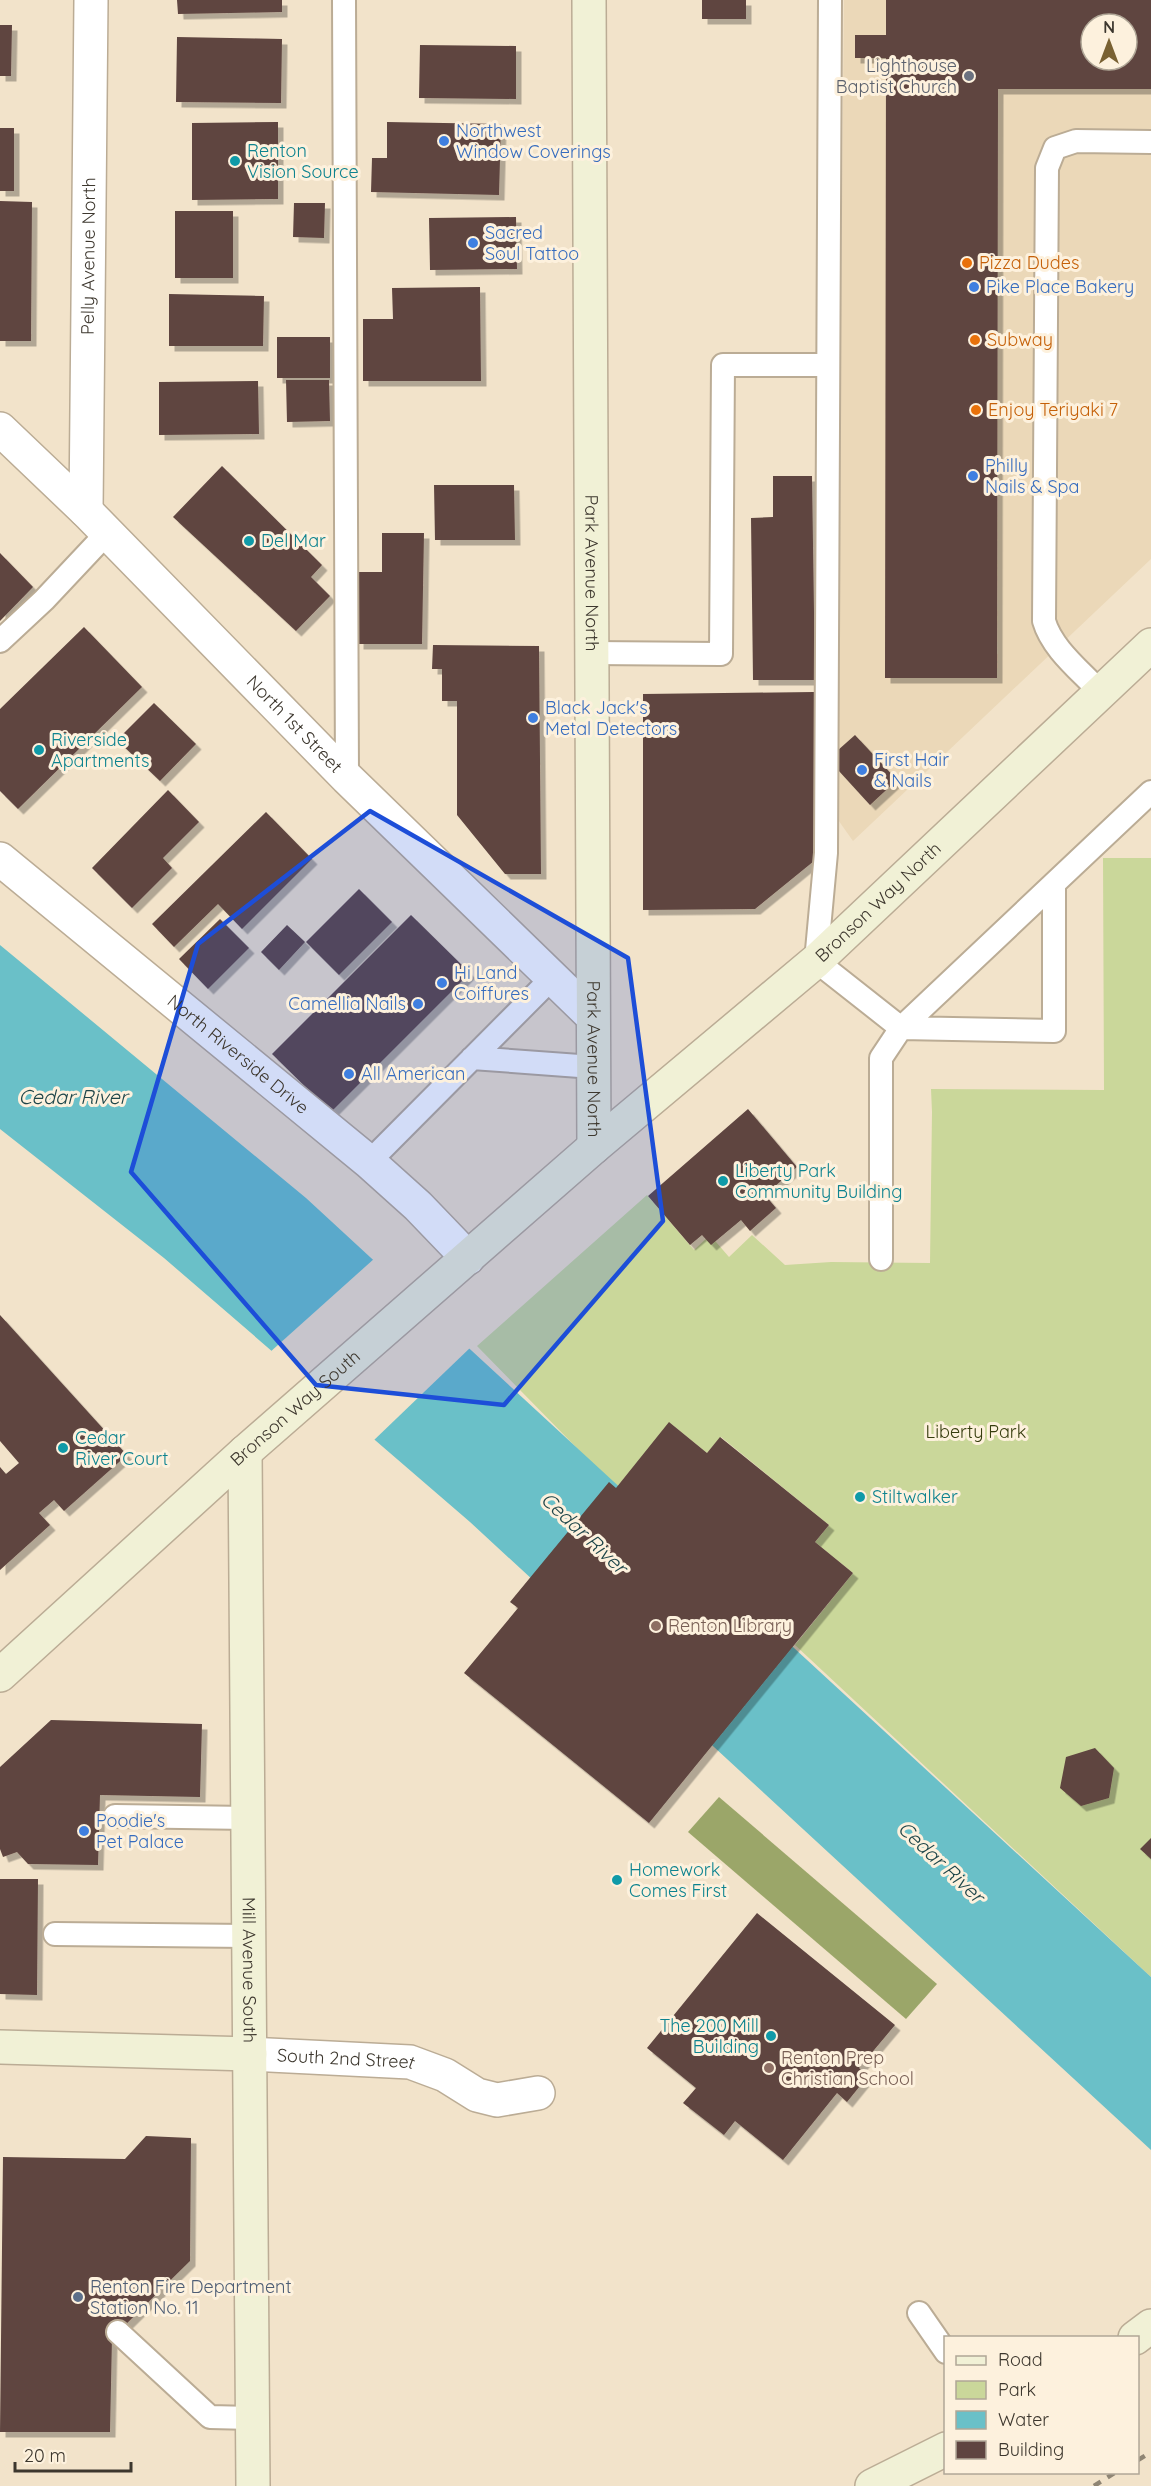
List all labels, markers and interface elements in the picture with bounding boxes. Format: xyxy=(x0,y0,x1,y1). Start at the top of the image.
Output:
north arrow xyxy=(1079,12,1139,72)
text: N xyxy=(1103,17,1115,37)
place label: Lighthouse Baptist Church xyxy=(836,54,957,98)
marker: Lighthouse Baptist Church xyxy=(962,69,976,83)
place label: Northwest Window Coverings xyxy=(456,119,611,163)
marker: Northwest Window Coverings xyxy=(437,134,451,148)
place label: Renton Vision Source xyxy=(247,139,359,183)
marker: Renton Vision Source xyxy=(228,154,242,168)
street label: Pelly Avenue North xyxy=(76,177,100,335)
place label: Sacred Soul Tattoo xyxy=(485,221,579,265)
marker: Sacred Soul Tattoo xyxy=(466,236,480,250)
place label: Pizza Dudes xyxy=(979,251,1079,274)
marker: Pizza Dudes xyxy=(960,256,974,270)
place label: Pike Place Bakery xyxy=(986,275,1134,298)
marker: Pike Place Bakery xyxy=(967,280,981,294)
place label: Subway xyxy=(987,328,1053,351)
marker: Subway xyxy=(968,333,982,347)
place label: Enjoy Teriyaki 7 xyxy=(988,398,1118,421)
marker: Enjoy Teriyaki 7 xyxy=(969,403,983,417)
place label: Philly Nails & Spa xyxy=(985,454,1079,498)
marker: Philly Nails & Spa xyxy=(966,469,980,483)
street label: Park Avenue North xyxy=(580,495,604,651)
place label: Del Mar xyxy=(261,529,326,552)
marker: Del Mar xyxy=(242,534,256,548)
street label: North 1st Street xyxy=(242,670,348,778)
place label: Black Jack's Metal Detectors xyxy=(545,696,677,740)
marker: Black Jack's Metal Detectors xyxy=(526,711,540,725)
place label: Riverside Apartments xyxy=(51,728,149,772)
marker: Riverside Apartments xyxy=(32,743,46,757)
place label: First Hair & Nails xyxy=(874,748,949,792)
marker: First Hair & Nails xyxy=(855,763,869,777)
street label: Bronson Way North xyxy=(810,837,946,967)
place label: Hi Land Coiffures xyxy=(454,961,529,1005)
marker: Hi Land Coiffures xyxy=(435,976,449,990)
street label: Park Avenue North xyxy=(582,981,606,1137)
street label: North Riverside Drive xyxy=(163,989,314,1119)
place label: Camellia Nails xyxy=(288,992,406,1015)
marker: Camellia Nails xyxy=(411,997,425,1011)
place label: All American xyxy=(361,1062,466,1085)
marker: All American xyxy=(342,1067,356,1081)
water label: Cedar River xyxy=(19,1084,130,1109)
place label: Liberty Park Community Building xyxy=(735,1159,902,1203)
marker: Liberty Park Community Building xyxy=(716,1174,730,1188)
street label: Bronson Way South xyxy=(225,1345,365,1471)
park label: Liberty Park xyxy=(926,1420,1026,1443)
place label: Cedar River Court xyxy=(75,1426,168,1470)
marker: Cedar River Court xyxy=(56,1441,70,1455)
place label: Stiltwalker xyxy=(872,1485,958,1508)
water label: Cedar River xyxy=(536,1486,634,1580)
marker: Stiltwalker xyxy=(853,1490,867,1504)
place label: Renton Library xyxy=(668,1614,792,1637)
marker: Renton Library xyxy=(649,1619,663,1633)
place label: Poodie's Pet Palace xyxy=(96,1809,184,1853)
water label: Cedar River xyxy=(893,1815,991,1909)
marker: Poodie's Pet Palace xyxy=(77,1824,91,1838)
place label: Homework Comes First xyxy=(629,1858,727,1902)
marker: Homework Comes First xyxy=(610,1873,624,1887)
street label: Mill Avenue South xyxy=(237,1897,262,2043)
place label: The 200 Mill Building xyxy=(659,2014,759,2058)
marker: The 200 Mill Building xyxy=(764,2029,778,2043)
street label: South 2nd Street xyxy=(276,2043,419,2074)
place label: Renton Prep Christian School xyxy=(781,2046,914,2090)
marker: Renton Prep Christian School xyxy=(762,2061,776,2075)
place label: Renton Fire Department Station No. 11 xyxy=(90,2275,292,2319)
marker: Renton Fire Department Station No. 11 xyxy=(71,2290,85,2304)
legend xyxy=(944,2336,1139,2474)
text: Road xyxy=(998,2348,1043,2371)
text: Park xyxy=(998,2378,1036,2401)
text: Water xyxy=(998,2408,1049,2431)
scale bar xyxy=(15,2435,130,2473)
text: Building xyxy=(998,2438,1064,2461)
text: 20 m xyxy=(24,2444,66,2467)

